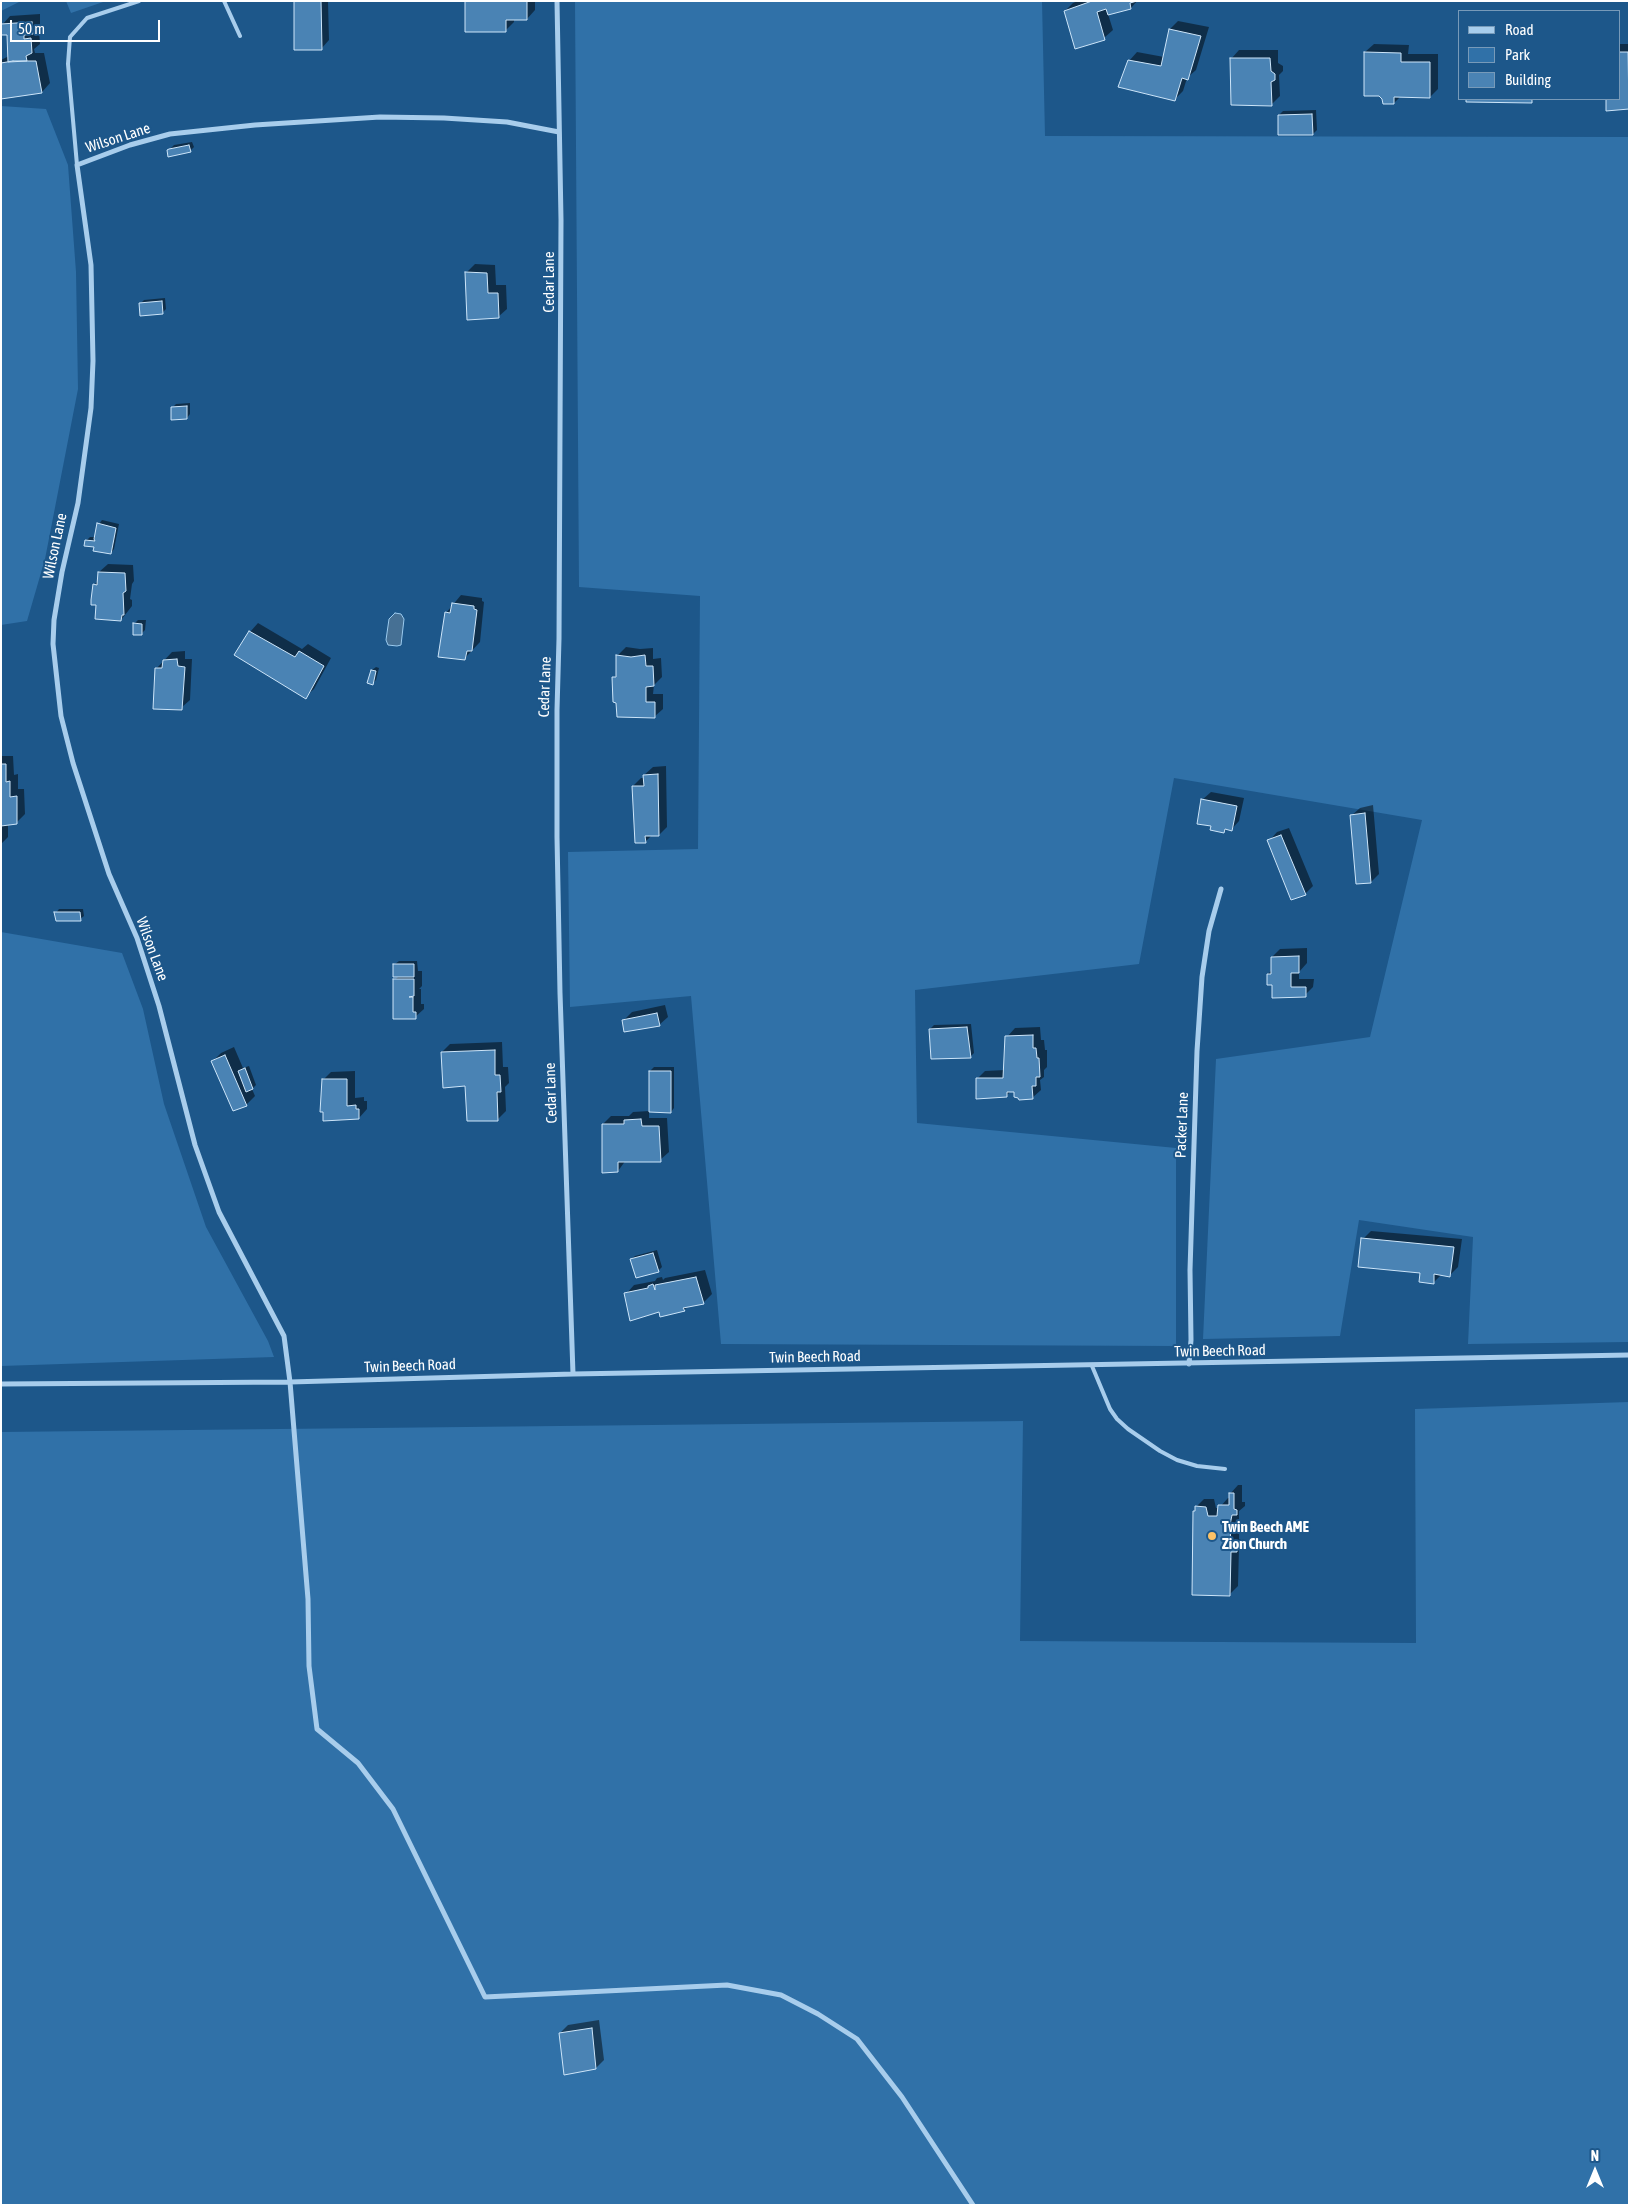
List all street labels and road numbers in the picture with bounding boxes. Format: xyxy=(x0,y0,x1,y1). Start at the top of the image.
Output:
street label: Wilson Lane xyxy=(83,119,153,157)
street label: Cedar Lane xyxy=(540,252,558,312)
street label: Wilson Lane xyxy=(39,511,71,581)
street label: Cedar Lane xyxy=(535,656,555,718)
street label: Wilson Lane xyxy=(132,915,172,983)
street label: Cedar Lane xyxy=(541,1062,561,1124)
street label: Packer Lane xyxy=(1172,1092,1192,1158)
street label: Twin Beech Road xyxy=(1174,1341,1266,1361)
street label: Twin Beech Road xyxy=(769,1347,861,1367)
street label: Twin Beech Road xyxy=(364,1355,456,1377)

